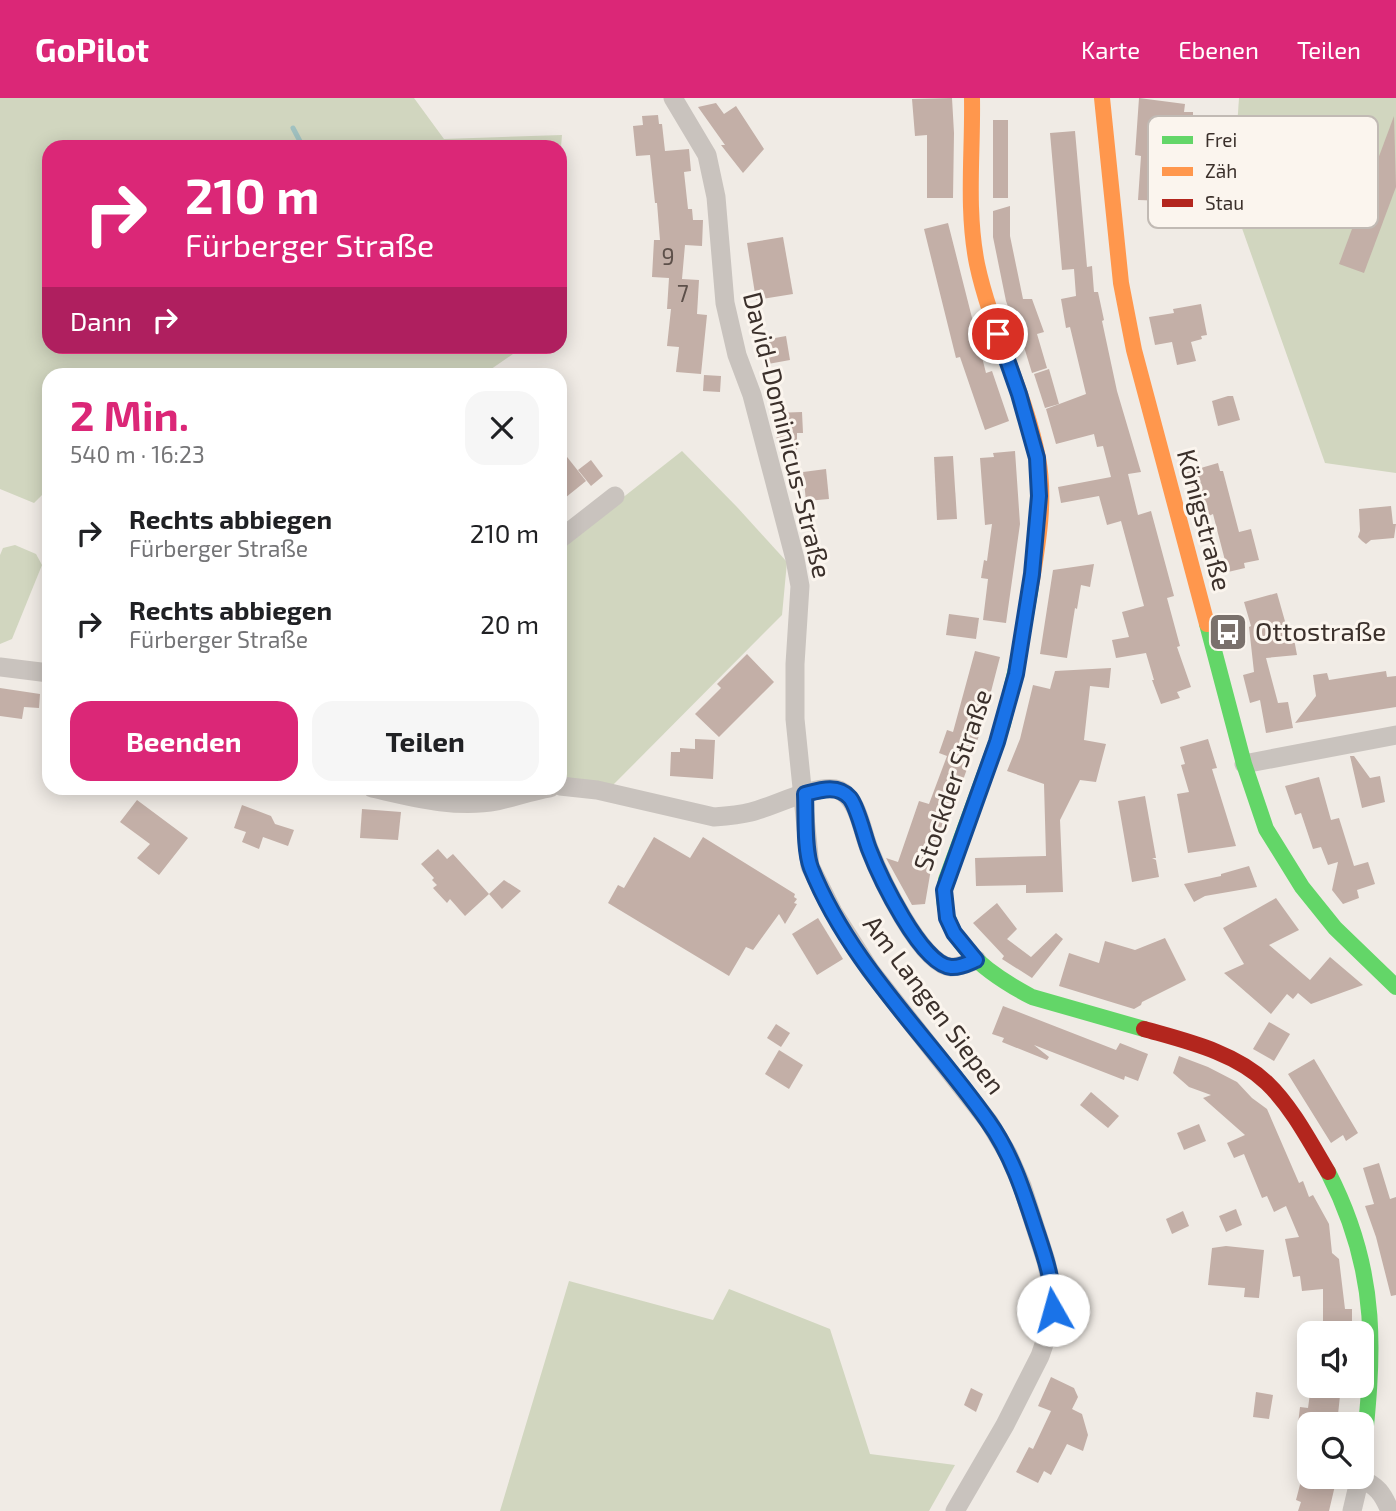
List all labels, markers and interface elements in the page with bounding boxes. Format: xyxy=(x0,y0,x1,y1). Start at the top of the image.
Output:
text: GoPilot xyxy=(35,29,149,69)
text: Karte xyxy=(1081,35,1140,64)
text: Ebenen xyxy=(1178,35,1259,64)
text: Teilen xyxy=(1297,35,1361,64)
legend xyxy=(1148,116,1378,228)
text: Frei xyxy=(1205,128,1237,151)
text: Zäh xyxy=(1205,159,1237,182)
text: 210 m xyxy=(185,165,319,224)
icon: right xyxy=(70,168,161,259)
text: Stau xyxy=(1205,191,1244,214)
text: Fürberger Straße xyxy=(185,225,434,263)
house number: 9 xyxy=(661,242,675,270)
house number: 7 xyxy=(677,279,689,307)
street label: David-Dominicus-Straße xyxy=(738,288,839,581)
icon: right xyxy=(146,301,184,339)
pin xyxy=(968,304,1028,364)
text: Dann xyxy=(70,305,132,336)
icon: arrive xyxy=(979,315,1017,353)
text: 2 Min. xyxy=(70,389,189,439)
button: close xyxy=(465,391,539,465)
text: 540 m · 16:23 xyxy=(70,440,205,468)
street label: Königstraße xyxy=(1172,445,1239,594)
text: Rechts abbiegen xyxy=(129,503,332,534)
icon: right xyxy=(70,514,108,552)
text: 210 m xyxy=(470,517,539,548)
text: Fürberger Straße xyxy=(129,534,308,562)
text: Rechts abbiegen xyxy=(129,594,332,625)
icon: right xyxy=(70,605,108,643)
text: 20 m xyxy=(480,608,539,639)
bus stop icon: Ottostraße xyxy=(1207,611,1249,653)
place label: Ottostraße xyxy=(1255,615,1386,646)
text: Fürberger Straße xyxy=(129,625,308,653)
street label: Stockder Straße xyxy=(906,685,997,874)
button: Beenden xyxy=(70,701,298,781)
button: Teilen xyxy=(312,701,539,781)
street label: Am Langen Siepen xyxy=(858,909,1013,1100)
position arrow xyxy=(1016,1273,1090,1347)
map controls xyxy=(1297,1321,1374,1489)
button: sound xyxy=(1297,1321,1374,1398)
button: search xyxy=(1297,1412,1374,1489)

